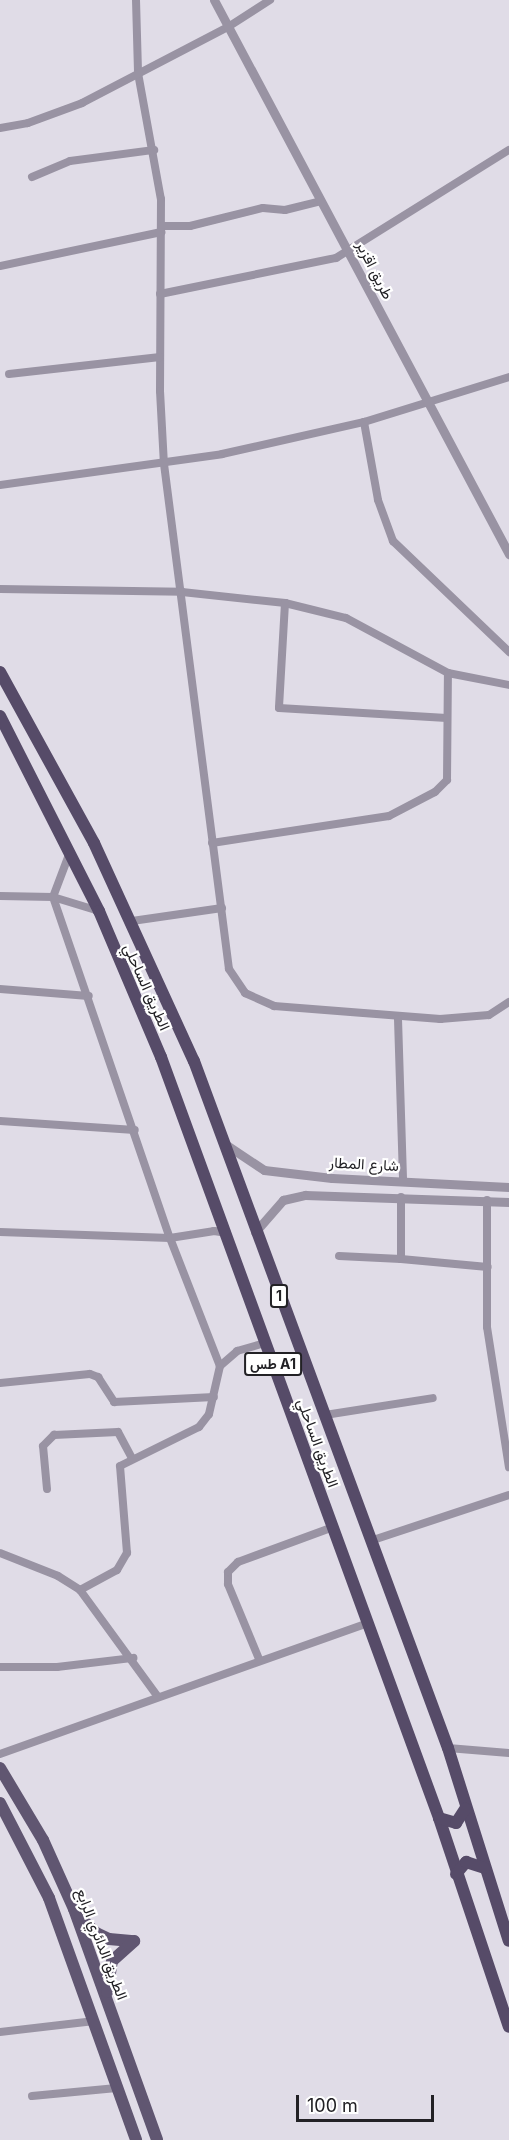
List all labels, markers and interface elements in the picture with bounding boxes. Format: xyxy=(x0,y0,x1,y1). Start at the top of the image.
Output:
street label: طريق اقزير xyxy=(353,238,397,302)
street label: الطريق الساحلي xyxy=(120,941,174,1033)
street label: شارع المطار xyxy=(329,1153,399,1175)
road number: 1 xyxy=(268,1285,290,1307)
road number: طس A1 xyxy=(243,1353,303,1375)
street label: الطريق الساحلي xyxy=(294,1396,342,1490)
street label: الطريق الدائري الرابع xyxy=(72,1886,132,2002)
scale bar xyxy=(299,2083,437,2121)
text: 100 m xyxy=(307,2095,358,2116)

